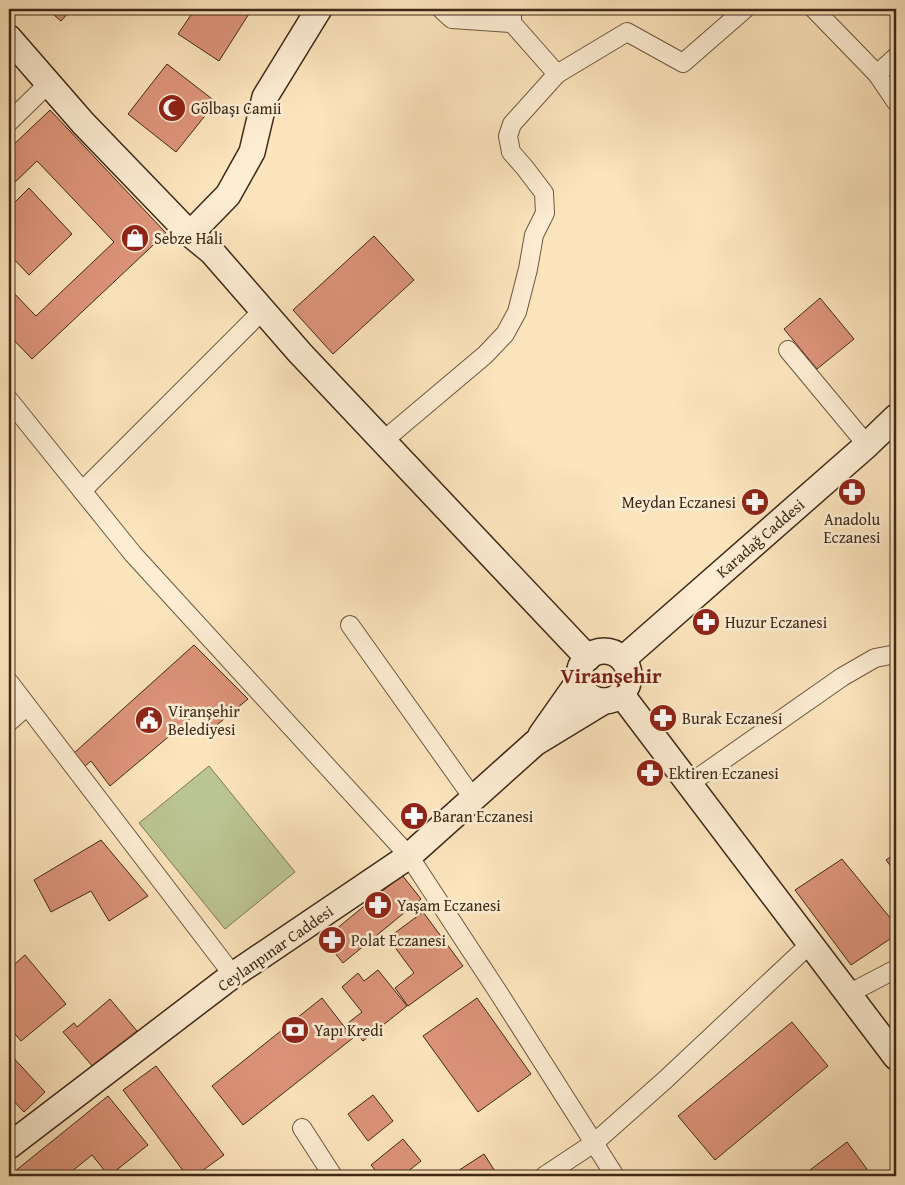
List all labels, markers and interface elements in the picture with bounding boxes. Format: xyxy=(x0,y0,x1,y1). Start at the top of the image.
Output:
mosque icon: Gölbaşı Camii xyxy=(157,93,187,123)
place label: Gölbaşı Camii xyxy=(191,96,282,120)
shop icon: Sebze Hali xyxy=(120,223,150,253)
place label: Sebze Hali xyxy=(154,226,223,250)
pharmacy icon: Anadolu Eczanesi xyxy=(837,477,867,507)
pharmacy icon: Meydan Eczanesi xyxy=(740,487,770,517)
place label: Meydan Eczanesi xyxy=(622,490,737,514)
street label: Karadağ Caddesi xyxy=(711,492,810,583)
place label: Anadolu Eczanesi xyxy=(823,507,881,549)
pharmacy icon: Huzur Eczanesi xyxy=(691,607,721,637)
place label: Huzur Eczanesi xyxy=(725,610,828,634)
district label: Viranşehir xyxy=(560,660,662,691)
place label: Viranşehir Belediyesi xyxy=(168,699,240,741)
pharmacy icon: Burak Eczanesi xyxy=(648,703,678,733)
public building icon: Viranşehir Belediyesi xyxy=(134,705,164,735)
place label: Burak Eczanesi xyxy=(682,706,783,730)
pharmacy icon: Ektiren Eczanesi xyxy=(635,758,665,788)
place label: Ektiren Eczanesi xyxy=(669,761,779,785)
pharmacy icon: Baran Eczanesi xyxy=(399,801,429,831)
place label: Baran Eczanesi xyxy=(433,804,534,828)
pharmacy icon: Yaşam Eczanesi xyxy=(363,890,393,920)
place label: Yaşam Eczanesi xyxy=(397,893,501,917)
street label: Ceylanpınar Caddesi xyxy=(212,899,338,997)
pharmacy icon: Polat Eczanesi xyxy=(317,925,347,955)
place label: Polat Eczanesi xyxy=(351,928,447,952)
bank icon: Yapı Kredi xyxy=(280,1015,310,1045)
place label: Yapı Kredi xyxy=(314,1018,384,1042)

